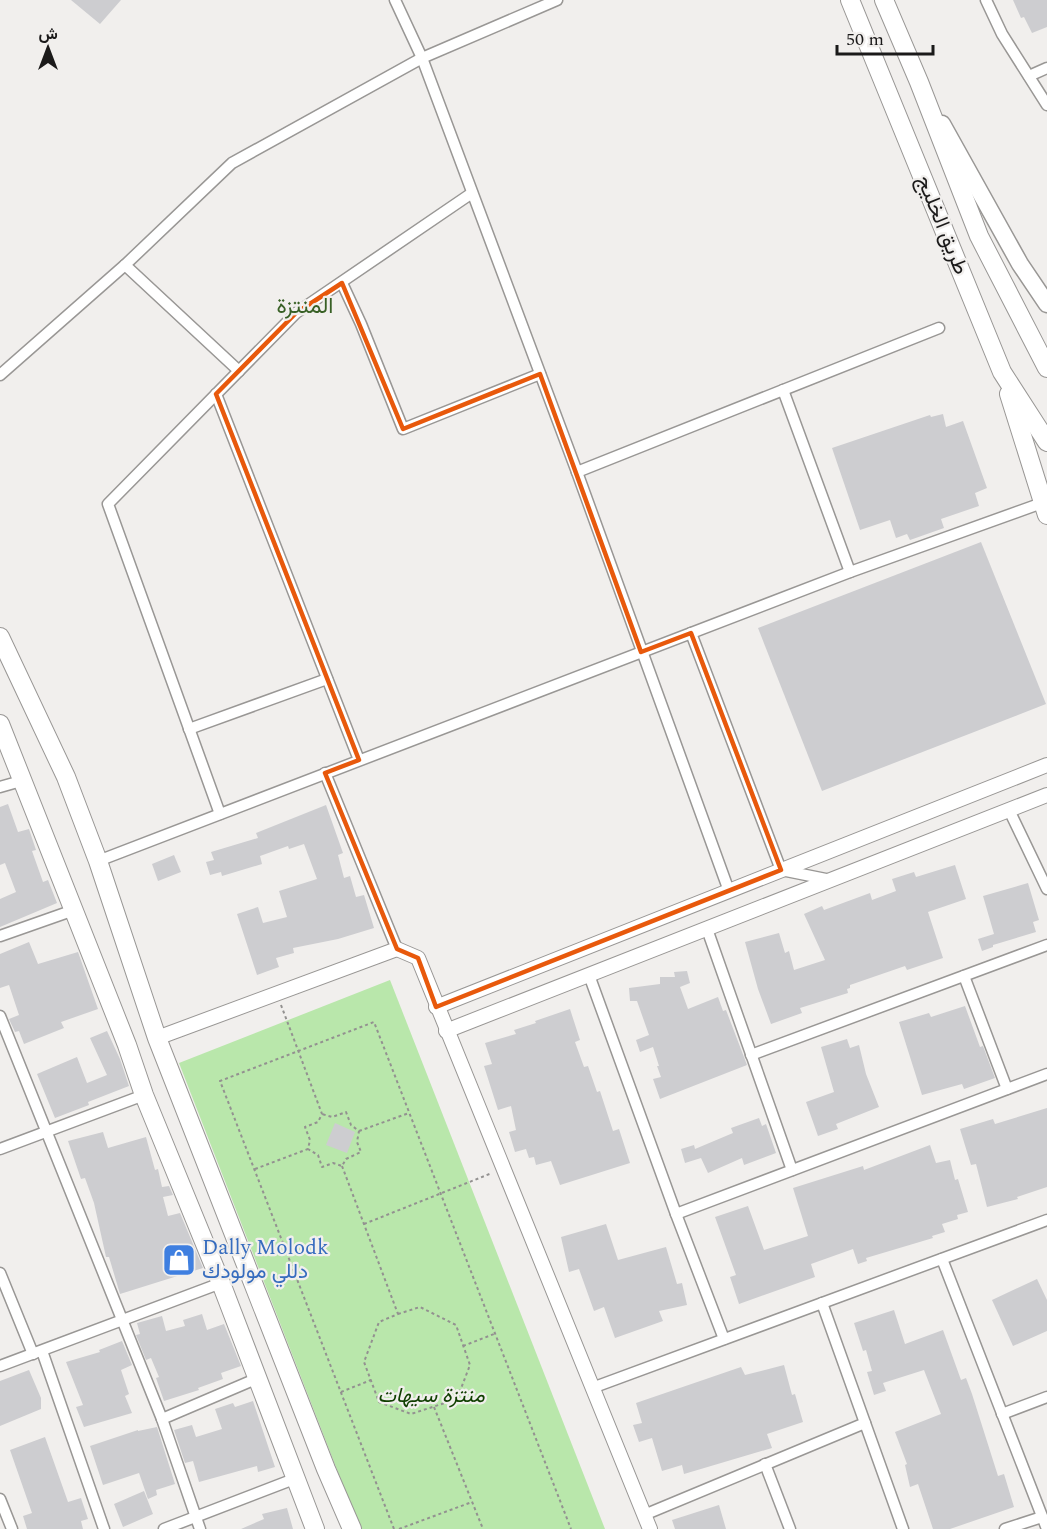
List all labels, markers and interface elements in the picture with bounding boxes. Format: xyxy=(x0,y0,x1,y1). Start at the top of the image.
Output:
north arrow xyxy=(18,18,78,78)
scale bar xyxy=(837,18,933,56)
text: ش xyxy=(38,22,58,46)
text: 50 m xyxy=(846,26,884,53)
street label: طريق الخليج xyxy=(908,170,976,280)
district label: المنتزة xyxy=(277,290,333,323)
place label: Dally Molodk دللي مولودك xyxy=(202,1232,329,1288)
shop icon: Dally Molodk دللي مولودك xyxy=(161,1242,197,1278)
park label: منتزة سيهات xyxy=(377,1380,485,1412)

